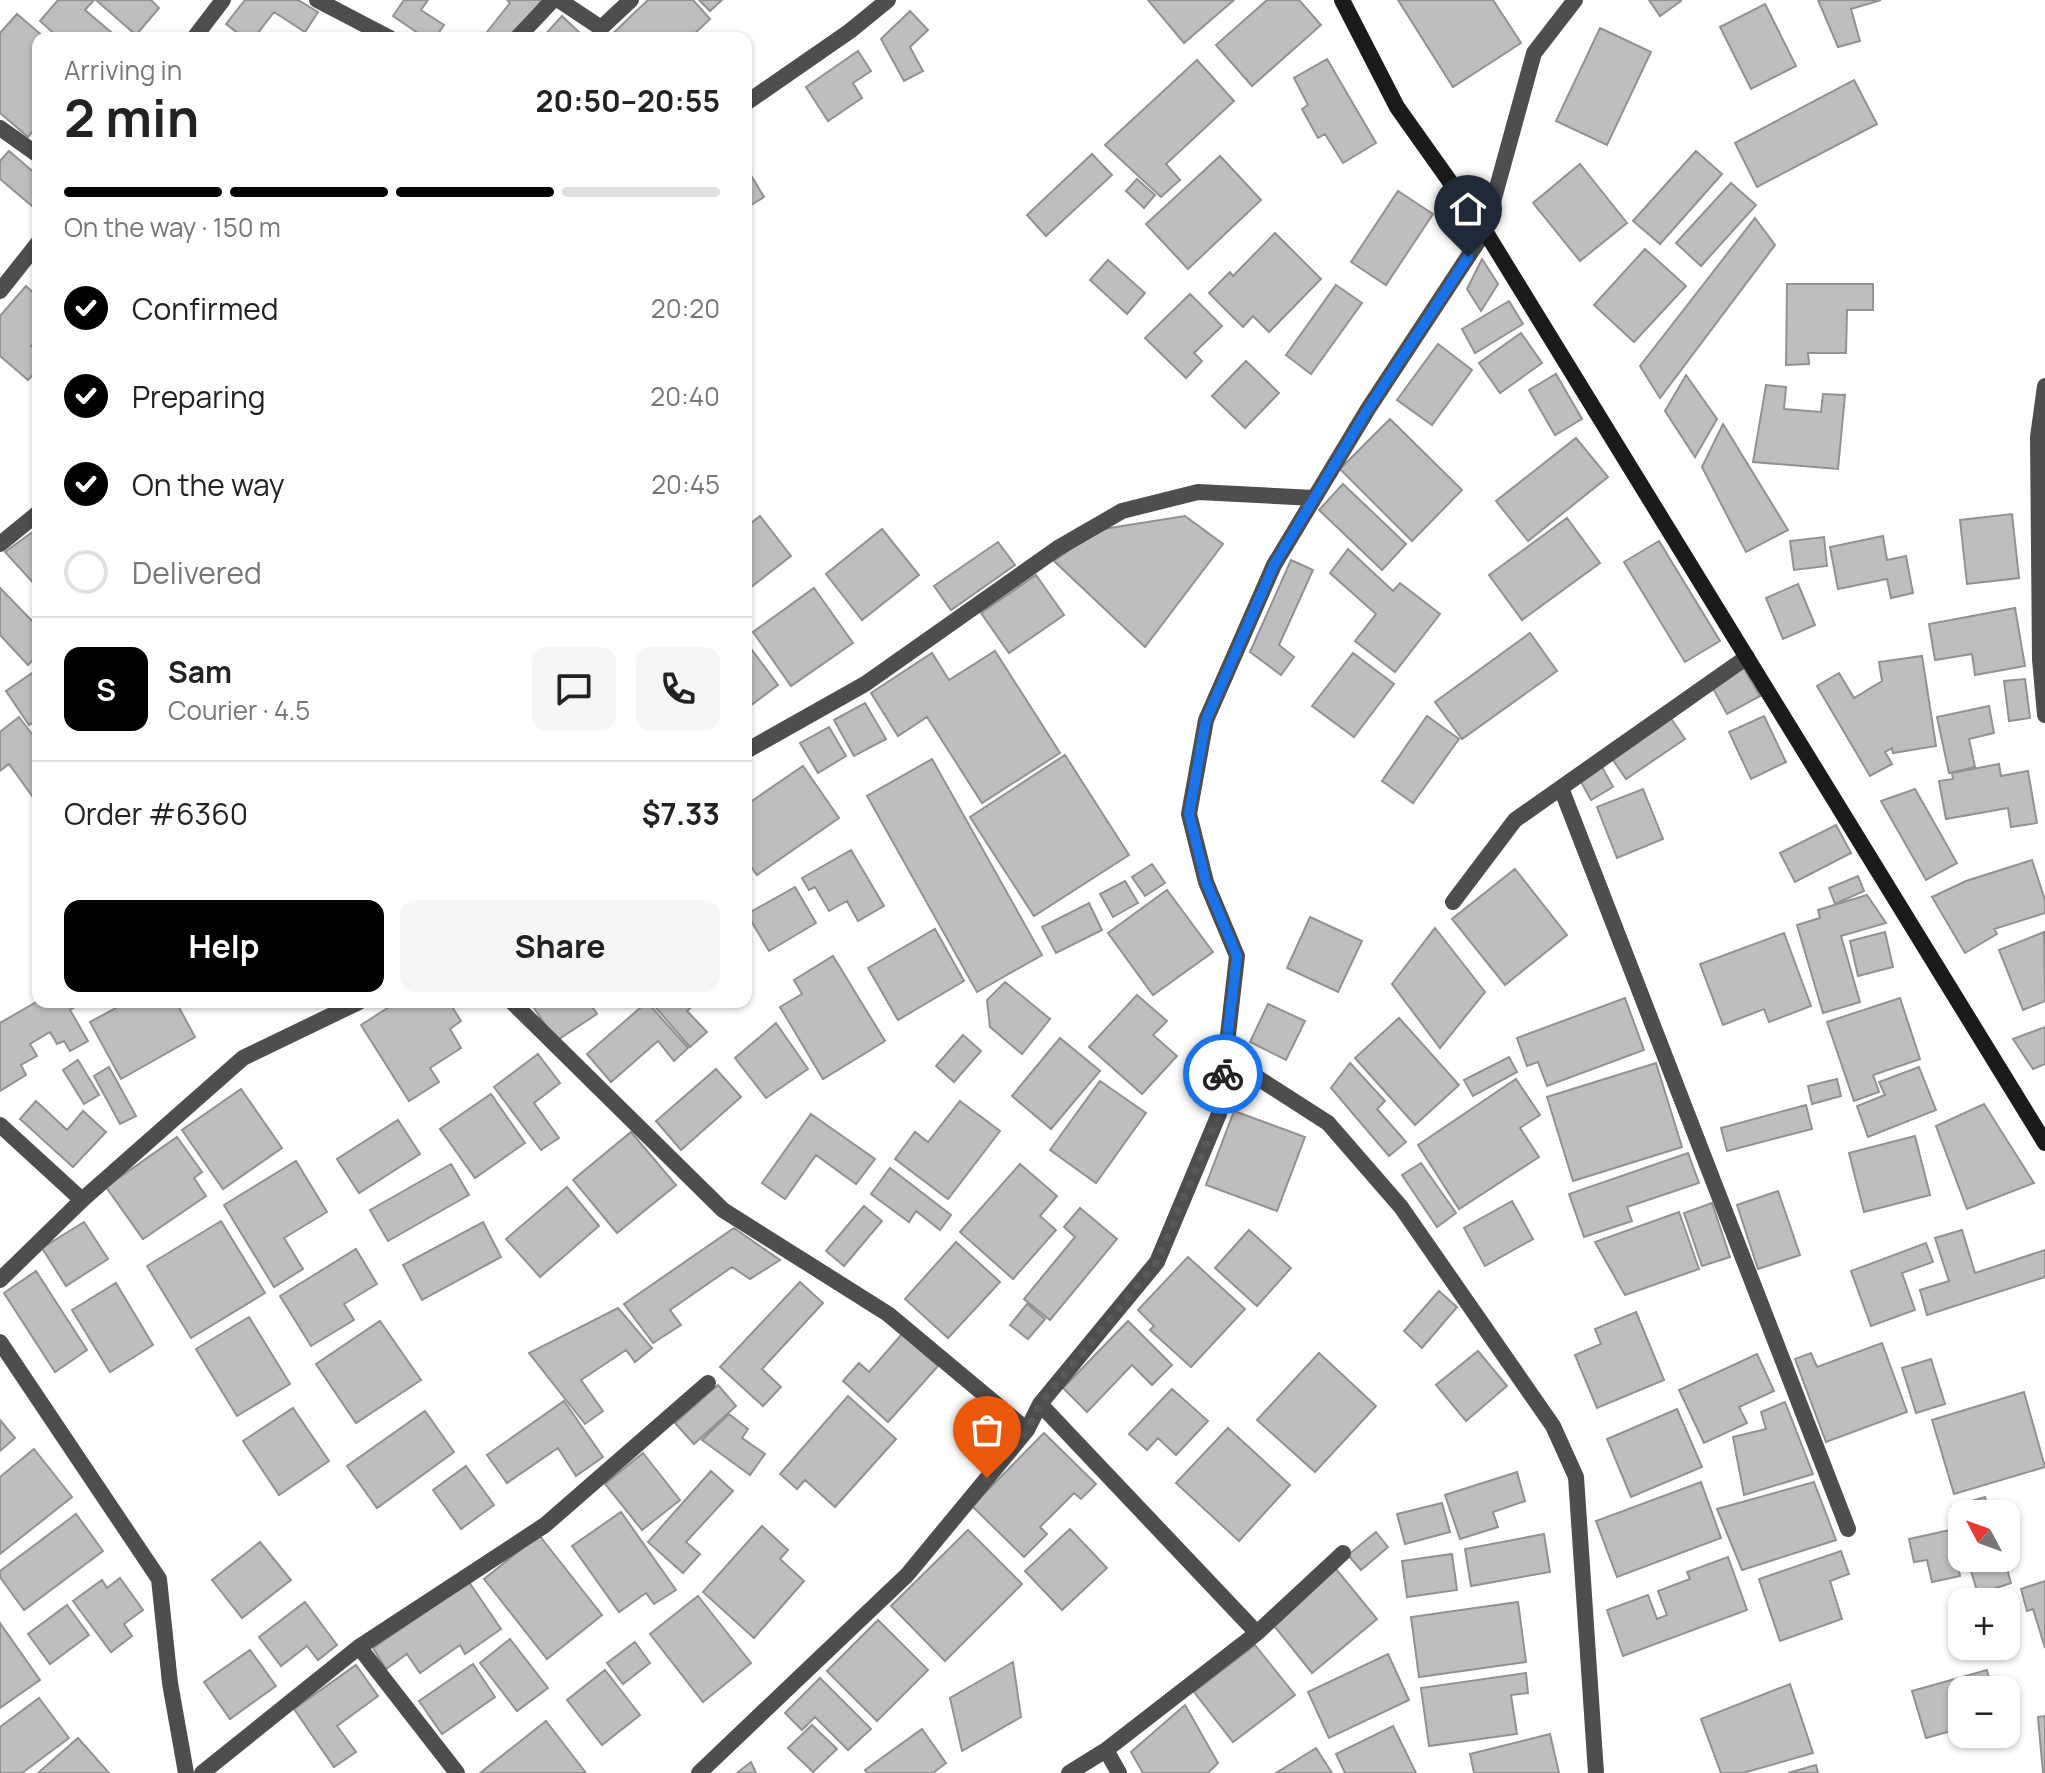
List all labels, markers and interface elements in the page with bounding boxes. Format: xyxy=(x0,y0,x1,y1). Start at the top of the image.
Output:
text: Arriving in xyxy=(64,52,182,88)
text: 20:50–20:55 xyxy=(536,80,720,121)
text: 2 min xyxy=(64,82,199,153)
pin xyxy=(1434,175,1502,257)
icon: home xyxy=(1446,187,1490,231)
text: On the way · 150 m xyxy=(64,209,281,245)
icon: check xyxy=(64,286,108,330)
text: Confirmed xyxy=(132,288,279,329)
text: 20:20 xyxy=(651,290,720,326)
icon: check xyxy=(64,374,108,418)
text: Preparing xyxy=(132,376,266,417)
text: 20:40 xyxy=(650,378,720,414)
icon: check xyxy=(64,462,108,506)
text: On the way xyxy=(132,464,285,505)
text: 20:45 xyxy=(651,466,720,502)
text: Delivered xyxy=(132,552,262,593)
button: chat xyxy=(532,647,616,731)
button: phone xyxy=(636,647,720,731)
text: Sam xyxy=(168,651,232,692)
text: S xyxy=(96,669,116,710)
text: Courier · 4.5 xyxy=(168,692,310,728)
text: Order #6360 xyxy=(64,793,248,834)
text: $7.33 xyxy=(642,793,720,834)
button: Help xyxy=(64,900,384,992)
button: Share xyxy=(400,900,720,992)
courier xyxy=(1183,1034,1263,1114)
icon: bike xyxy=(1201,1052,1245,1096)
pin xyxy=(953,1396,1021,1478)
icon: bag xyxy=(965,1408,1009,1452)
north arrow xyxy=(1948,1500,2020,1572)
map controls xyxy=(1948,1500,2020,1748)
button: + xyxy=(1948,1588,2020,1660)
button: − xyxy=(1948,1676,2020,1748)

